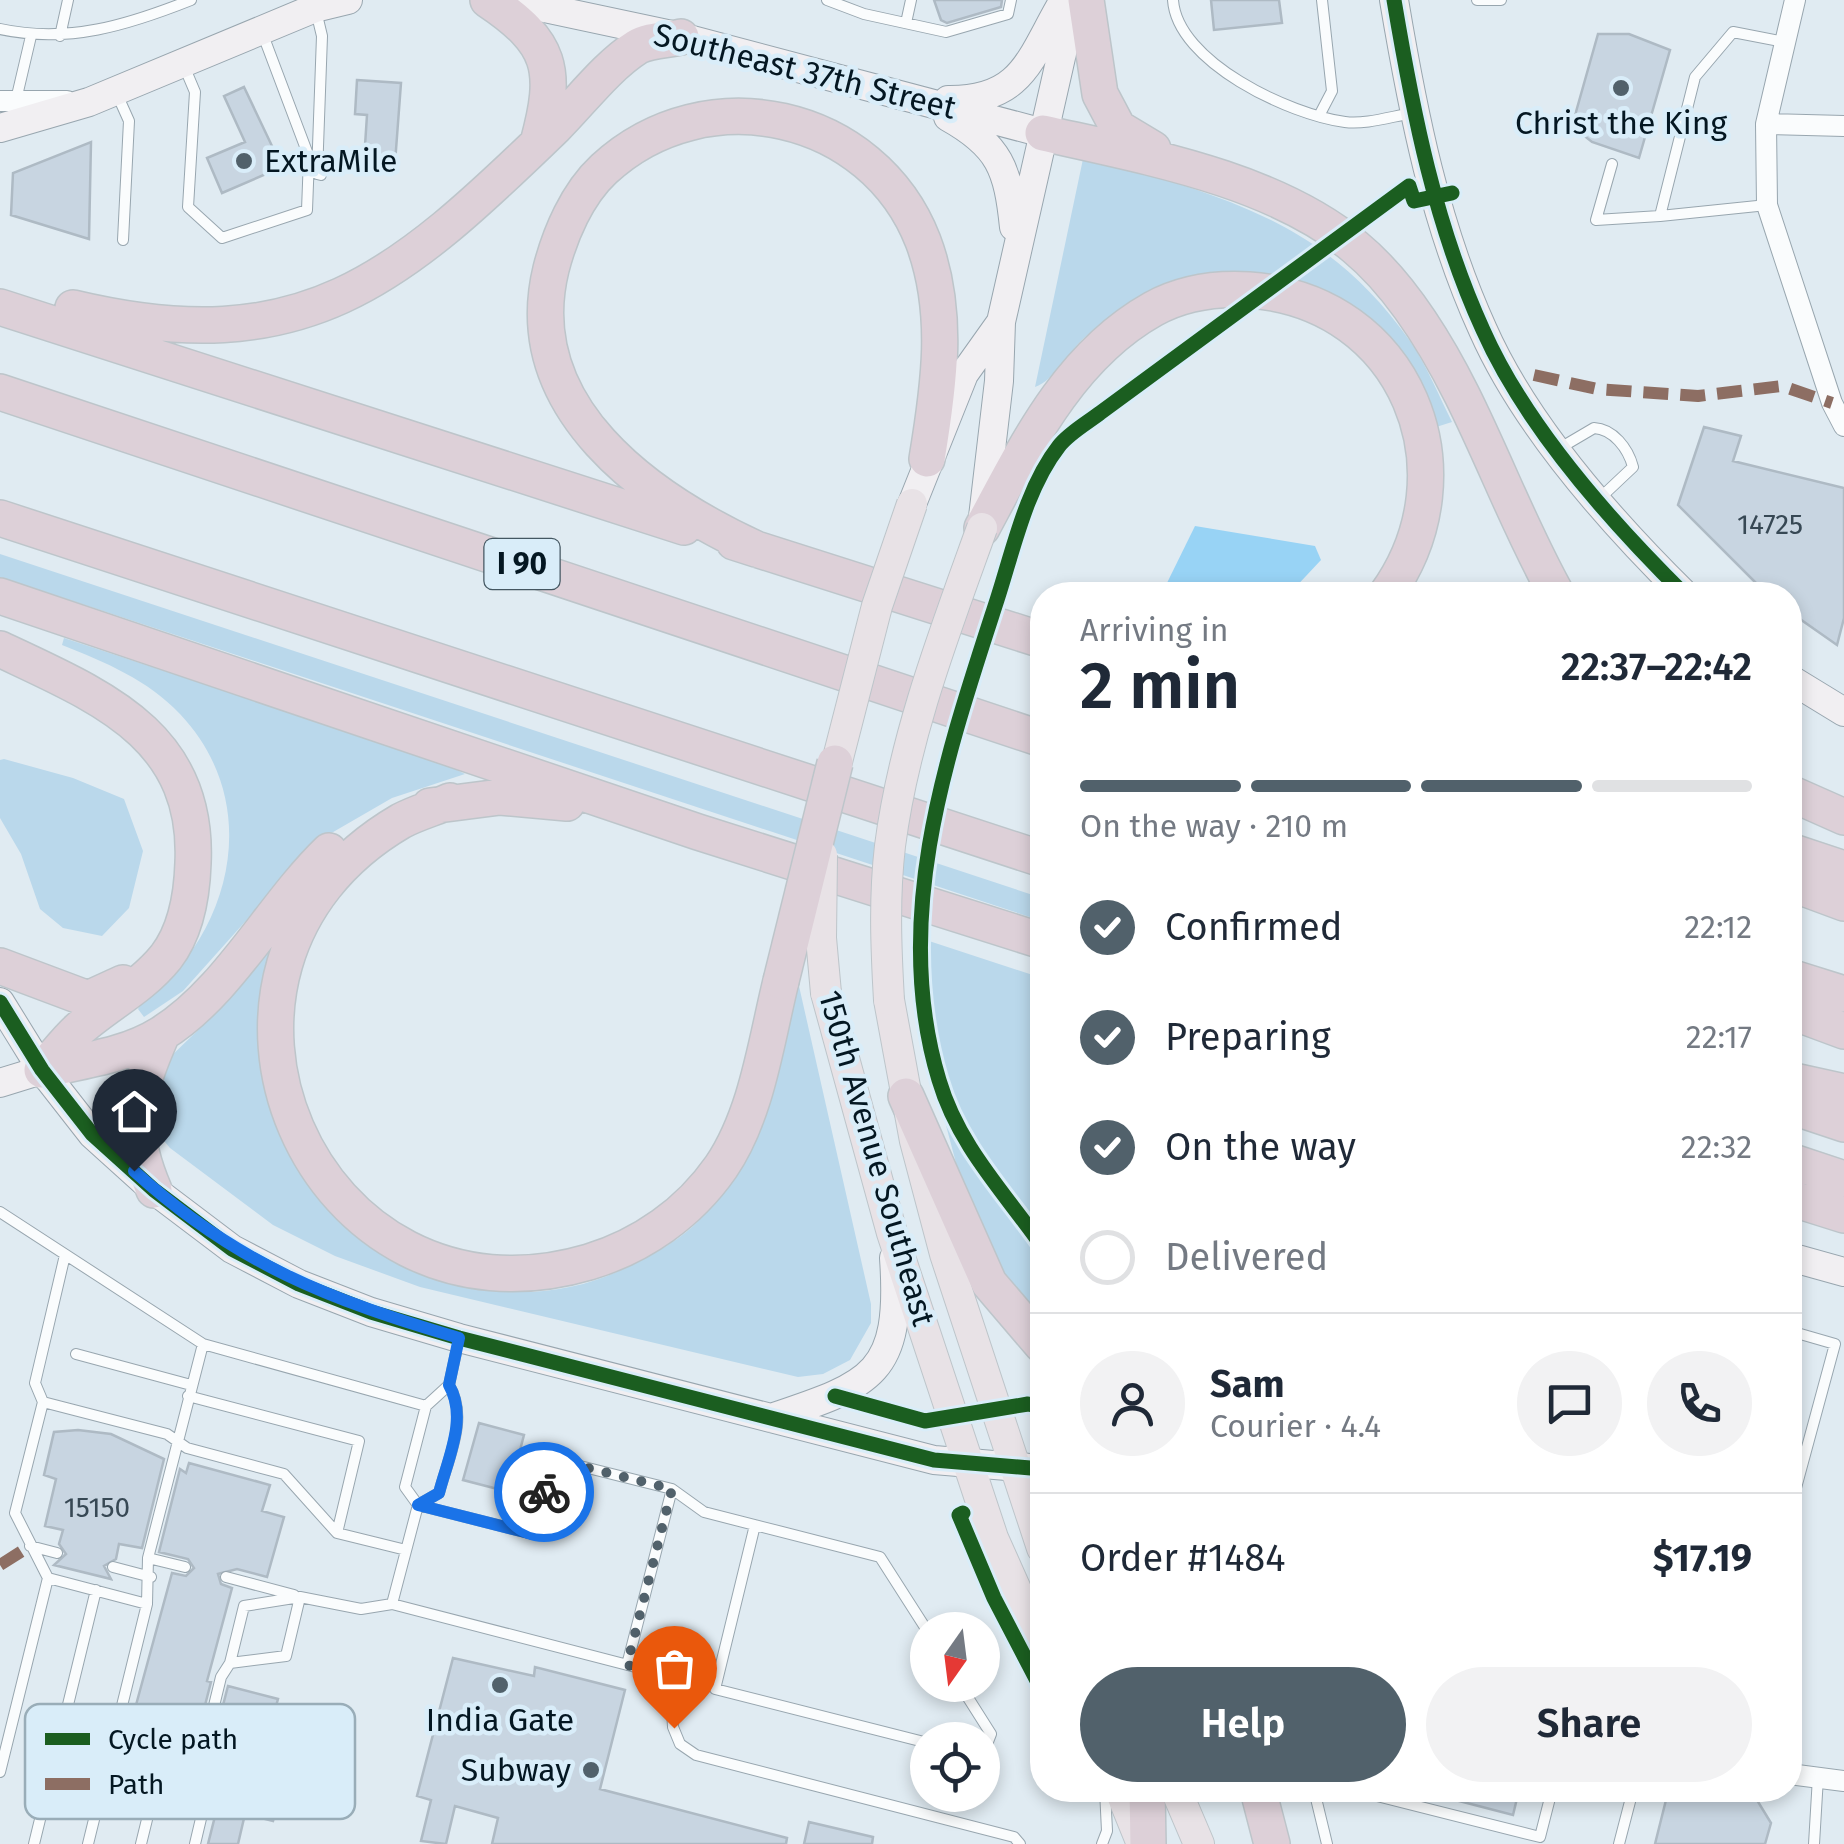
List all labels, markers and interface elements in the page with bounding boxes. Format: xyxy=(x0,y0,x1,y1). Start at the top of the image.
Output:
street label: Southeast 37th Street xyxy=(650,15,960,127)
marker: Christ the King xyxy=(1610,77,1632,99)
place label: Christ the King xyxy=(1515,104,1727,142)
place label: ExtraMile xyxy=(264,142,397,180)
marker: ExtraMile xyxy=(233,150,255,172)
house number: 14725 xyxy=(1737,508,1803,541)
road number: I 90 xyxy=(484,539,560,589)
text: Arriving in xyxy=(1080,611,1228,649)
text: 22:37–22:42 xyxy=(1561,644,1752,690)
text: 2 min xyxy=(1080,647,1240,725)
text: On the way · 210 m xyxy=(1080,807,1348,845)
icon: check xyxy=(1080,900,1135,955)
text: Confirmed xyxy=(1165,904,1343,950)
text: 22:12 xyxy=(1684,908,1752,946)
street label: 150th Avenue Southeast xyxy=(811,986,943,1330)
icon: check xyxy=(1080,1010,1135,1065)
text: Preparing xyxy=(1165,1014,1331,1060)
text: 22:17 xyxy=(1686,1018,1752,1056)
pin xyxy=(92,1069,177,1172)
icon: home xyxy=(107,1084,162,1139)
icon: check xyxy=(1080,1120,1135,1175)
text: On the way xyxy=(1165,1124,1356,1170)
text: 22:32 xyxy=(1681,1128,1752,1166)
text: Delivered xyxy=(1165,1234,1328,1280)
button: person xyxy=(1080,1351,1185,1456)
button: chat xyxy=(1517,1351,1622,1456)
button: phone xyxy=(1647,1351,1752,1456)
text: Sam xyxy=(1210,1361,1285,1407)
text: Courier · 4.4 xyxy=(1210,1407,1381,1445)
courier xyxy=(494,1442,594,1542)
icon: bike xyxy=(517,1465,572,1520)
house number: 15150 xyxy=(64,1491,130,1524)
text: Order #1484 xyxy=(1080,1535,1286,1581)
text: $17.19 xyxy=(1653,1535,1752,1581)
north arrow xyxy=(910,1612,1000,1702)
map controls xyxy=(910,1612,1000,1812)
pin xyxy=(632,1626,717,1729)
icon: bag xyxy=(647,1641,702,1696)
button: Help xyxy=(1080,1667,1406,1782)
button: Share xyxy=(1426,1667,1752,1782)
marker: India Gate xyxy=(489,1674,511,1696)
place label: India Gate xyxy=(426,1701,574,1739)
legend xyxy=(25,1704,355,1819)
button: locate xyxy=(910,1722,1000,1812)
text: Cycle path xyxy=(108,1723,238,1756)
place label: Subway xyxy=(461,1751,571,1789)
marker: Subway xyxy=(580,1759,602,1781)
text: Path xyxy=(108,1768,164,1801)

